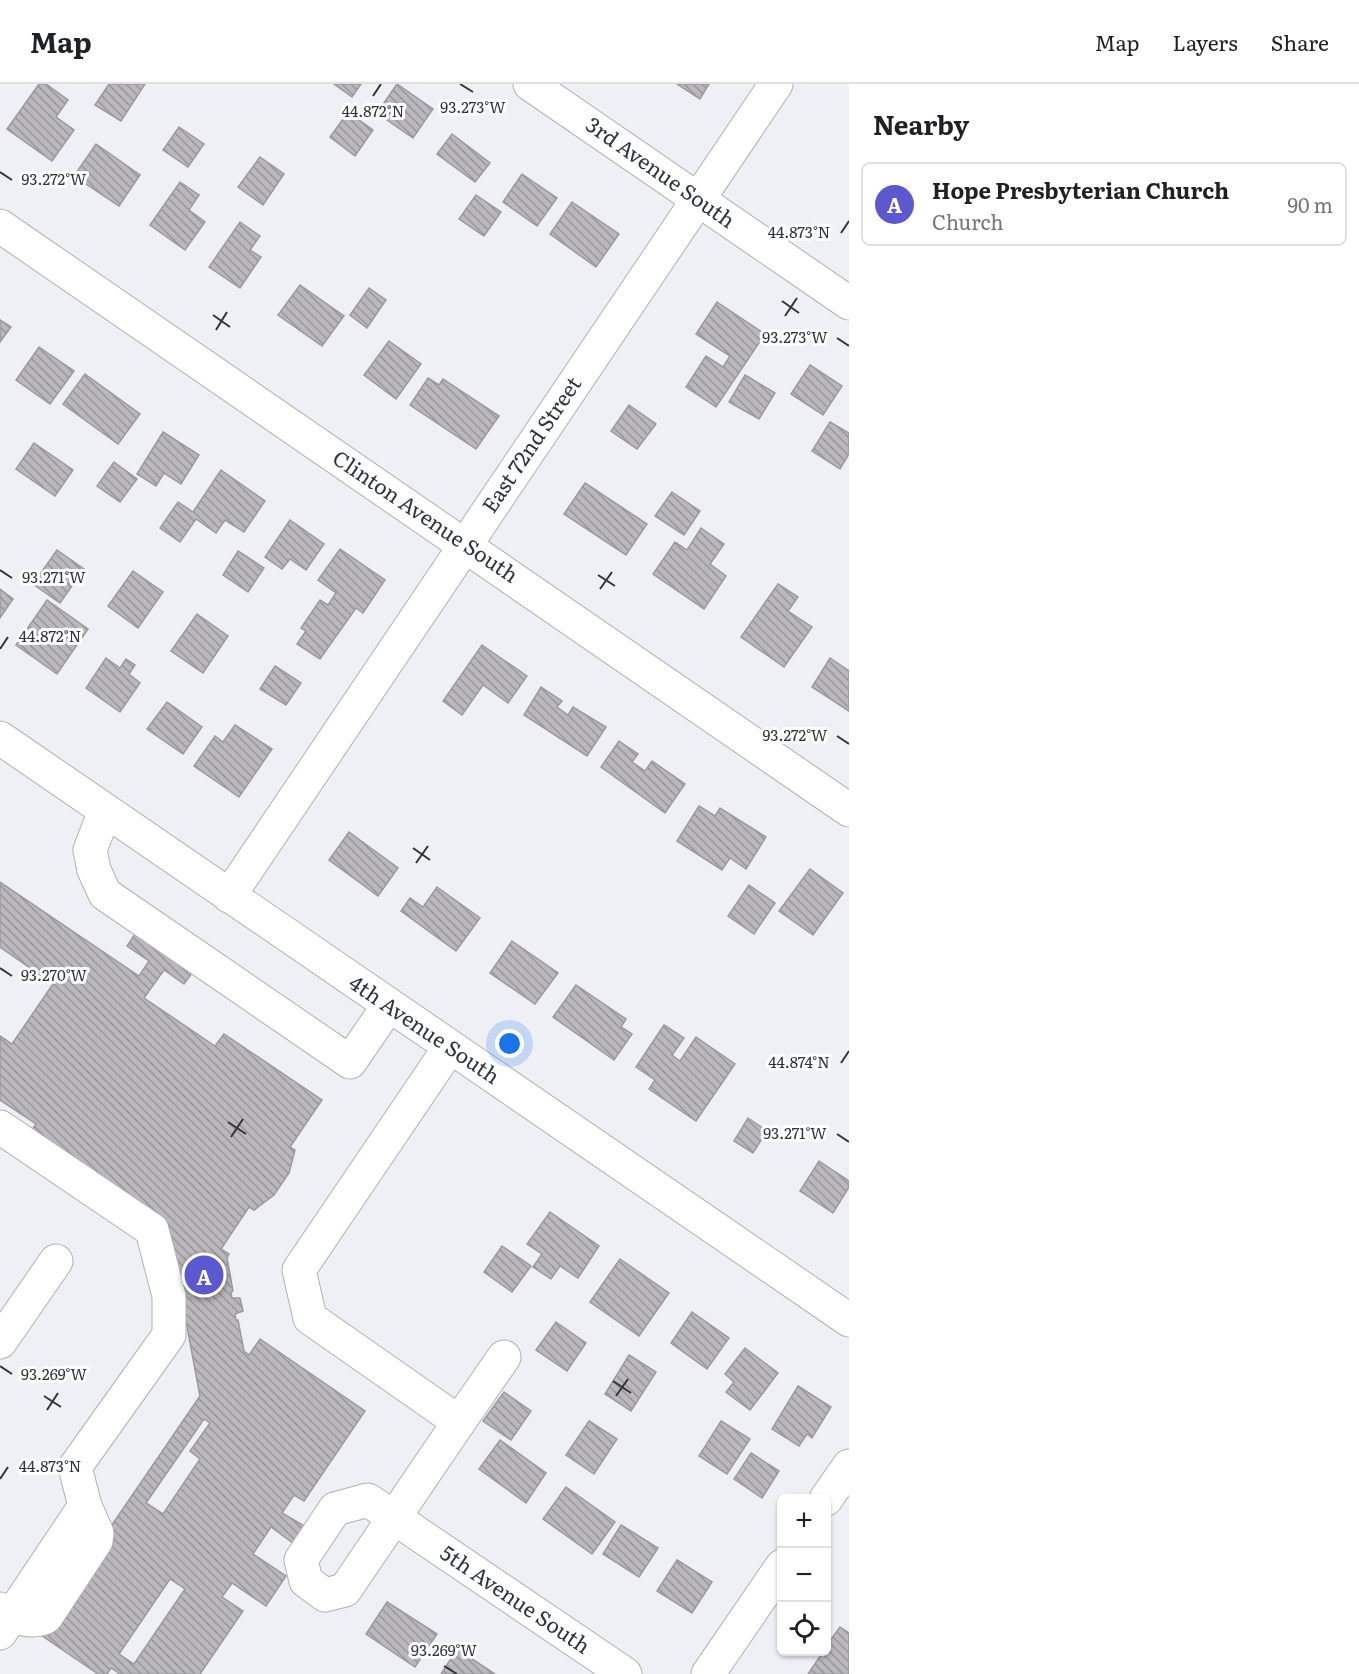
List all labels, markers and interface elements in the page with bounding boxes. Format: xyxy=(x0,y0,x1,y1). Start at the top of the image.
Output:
text: Map xyxy=(30,20,92,62)
text: Map xyxy=(1095,26,1140,57)
text: Layers xyxy=(1173,26,1238,57)
text: Share xyxy=(1271,26,1329,57)
text: 93.273°W xyxy=(440,95,506,118)
text: 44.872°N xyxy=(342,99,404,122)
text: Nearby xyxy=(873,104,969,143)
street label: 3rd Avenue South xyxy=(580,108,742,234)
text: 93.272°W xyxy=(22,167,87,190)
text: Hope Presbyterian Church xyxy=(932,173,1229,206)
text: A xyxy=(887,189,902,219)
text: 90 m xyxy=(1288,189,1333,219)
text: Church xyxy=(932,206,1004,236)
text: 44.873°N xyxy=(768,220,830,243)
text: 93.273°W xyxy=(762,325,828,348)
street label: East 72nd Street xyxy=(473,369,587,518)
street label: Clinton Avenue South xyxy=(327,441,526,589)
text: 93.271°W xyxy=(22,565,86,588)
text: 44.872°N xyxy=(19,624,81,647)
text: 93.272°W xyxy=(763,723,828,746)
text: 93.270°W xyxy=(21,963,88,986)
street label: 4th Avenue South xyxy=(344,966,507,1090)
your location xyxy=(495,1029,524,1058)
text: 44.874°N xyxy=(768,1050,830,1073)
text: 93.271°W xyxy=(763,1121,827,1144)
pin: A xyxy=(184,1252,224,1298)
text: 93.269°W xyxy=(21,1362,88,1385)
text: 44.873°N xyxy=(19,1454,81,1477)
map controls xyxy=(777,1494,831,1656)
button: + xyxy=(777,1494,831,1548)
street label: 5th Avenue South xyxy=(435,1536,598,1660)
button: − xyxy=(777,1548,831,1602)
button: locate xyxy=(777,1602,831,1656)
text: 93.269°W xyxy=(411,1638,478,1661)

